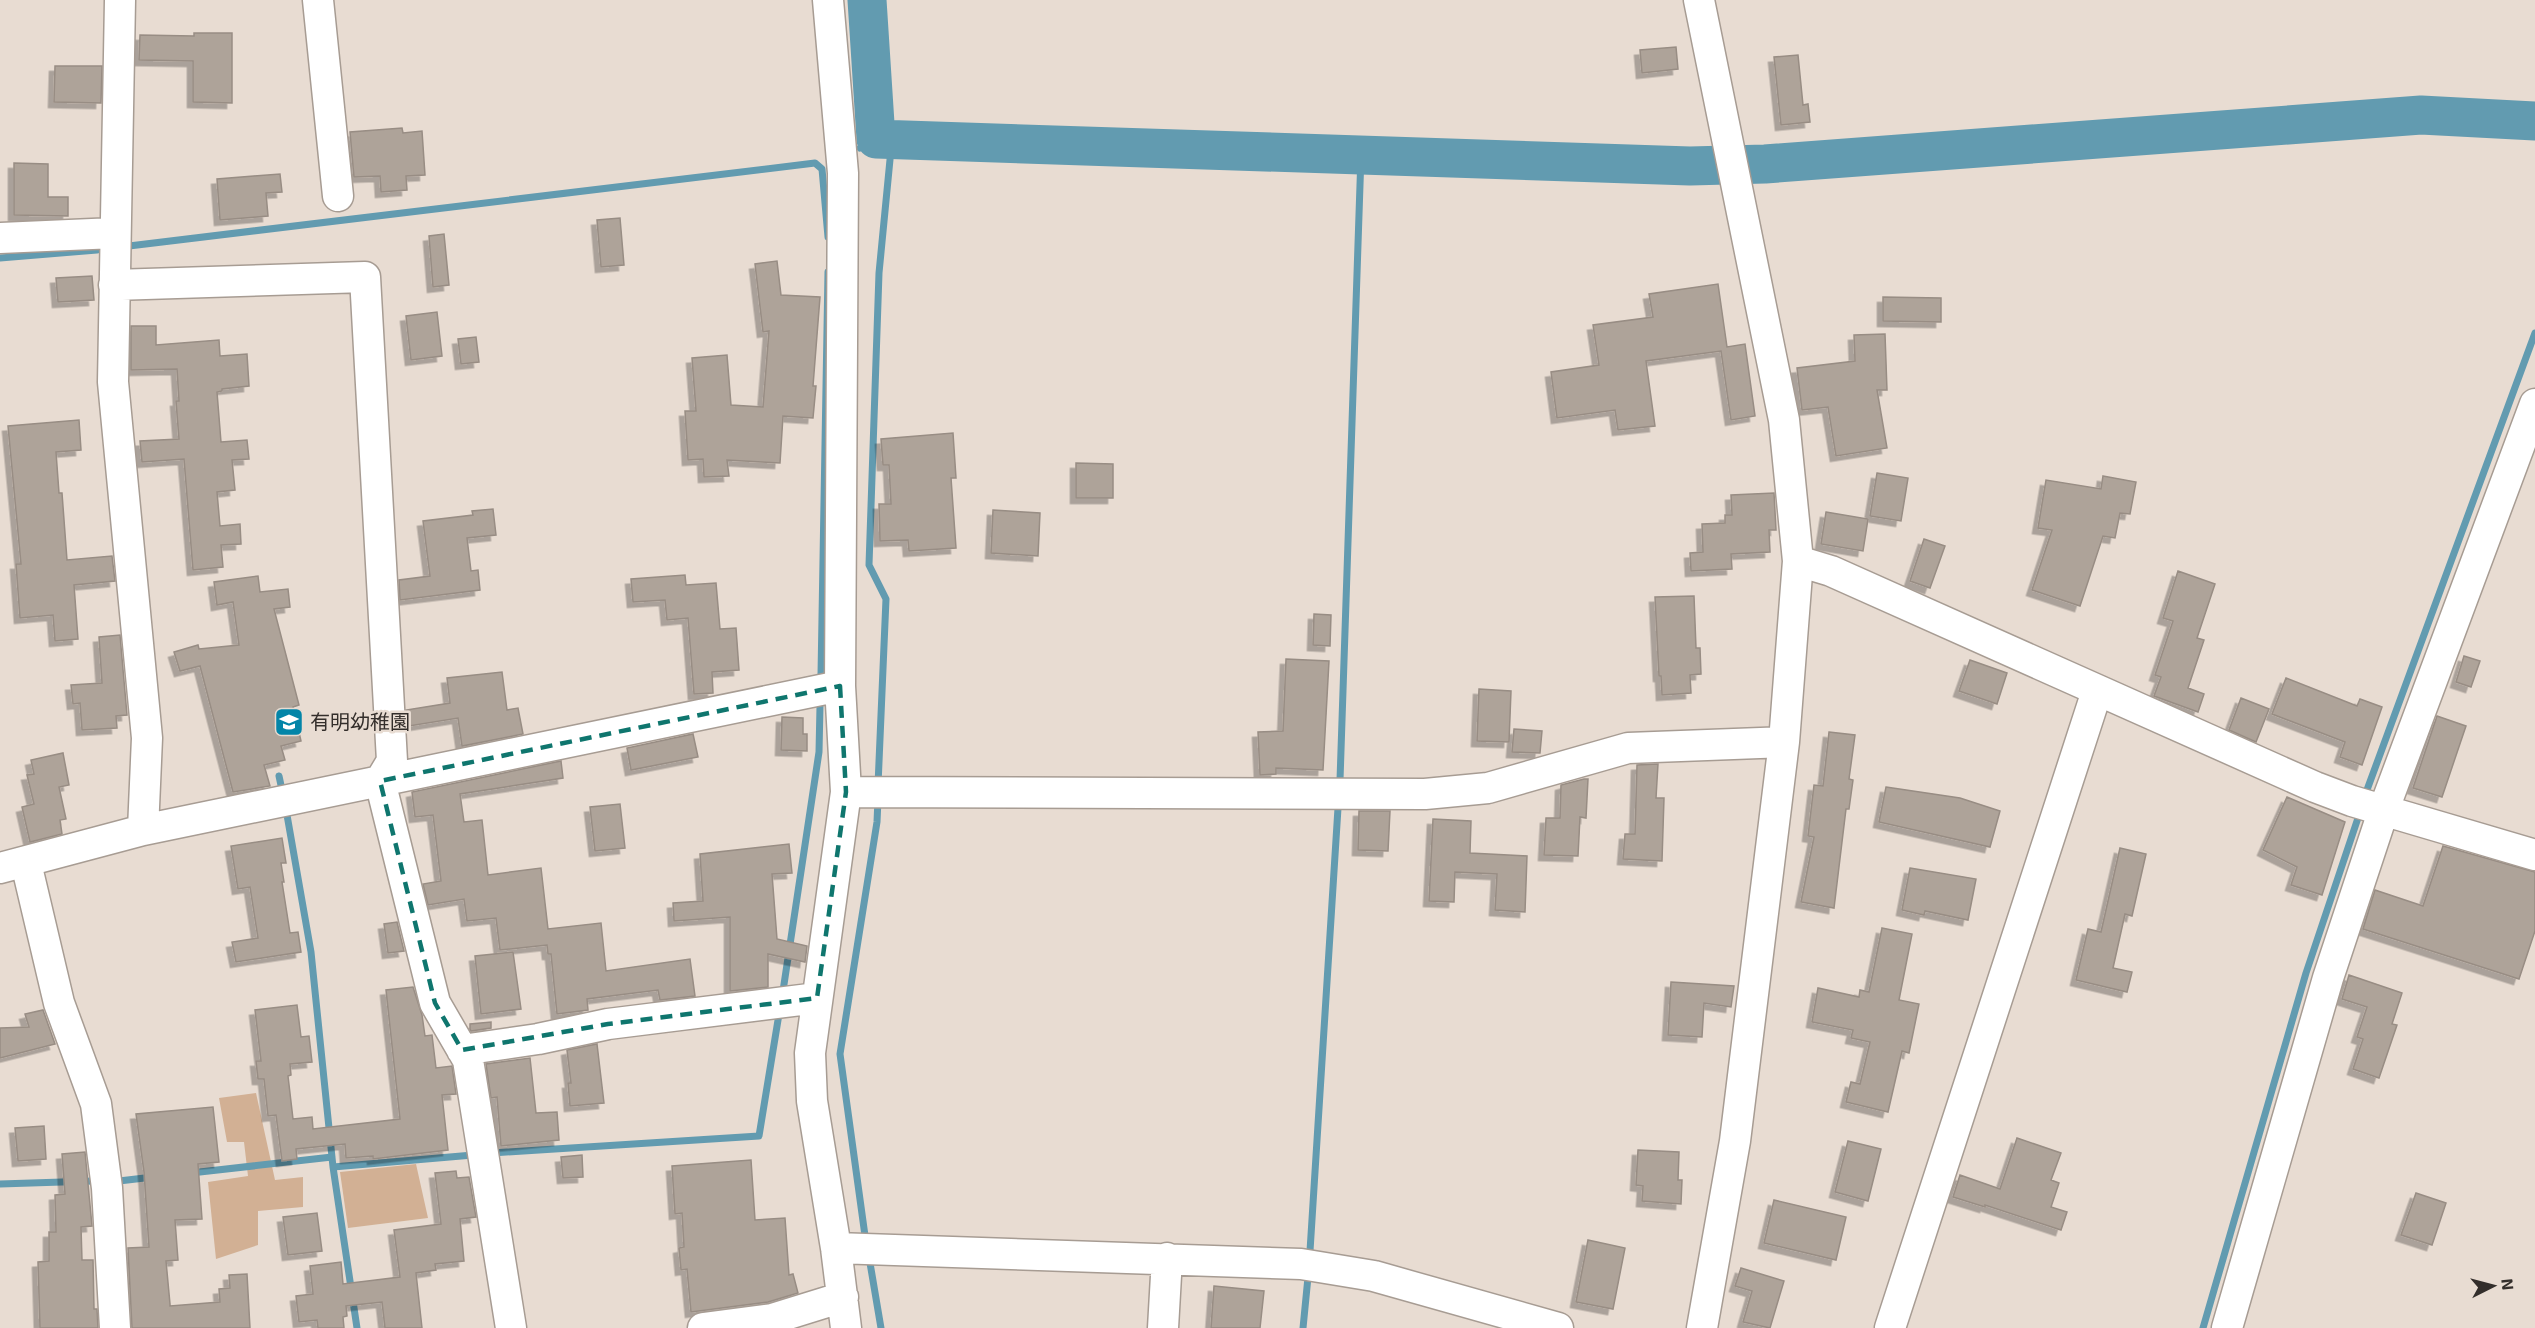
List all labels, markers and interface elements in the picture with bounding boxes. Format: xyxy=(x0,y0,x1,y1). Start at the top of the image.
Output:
school or university icon: 有明幼稚園 xyxy=(273,706,305,738)
place label: 有明幼稚園 xyxy=(310,709,410,733)
north arrow xyxy=(2463,1256,2523,1316)
text: N xyxy=(2498,1278,2518,1291)

